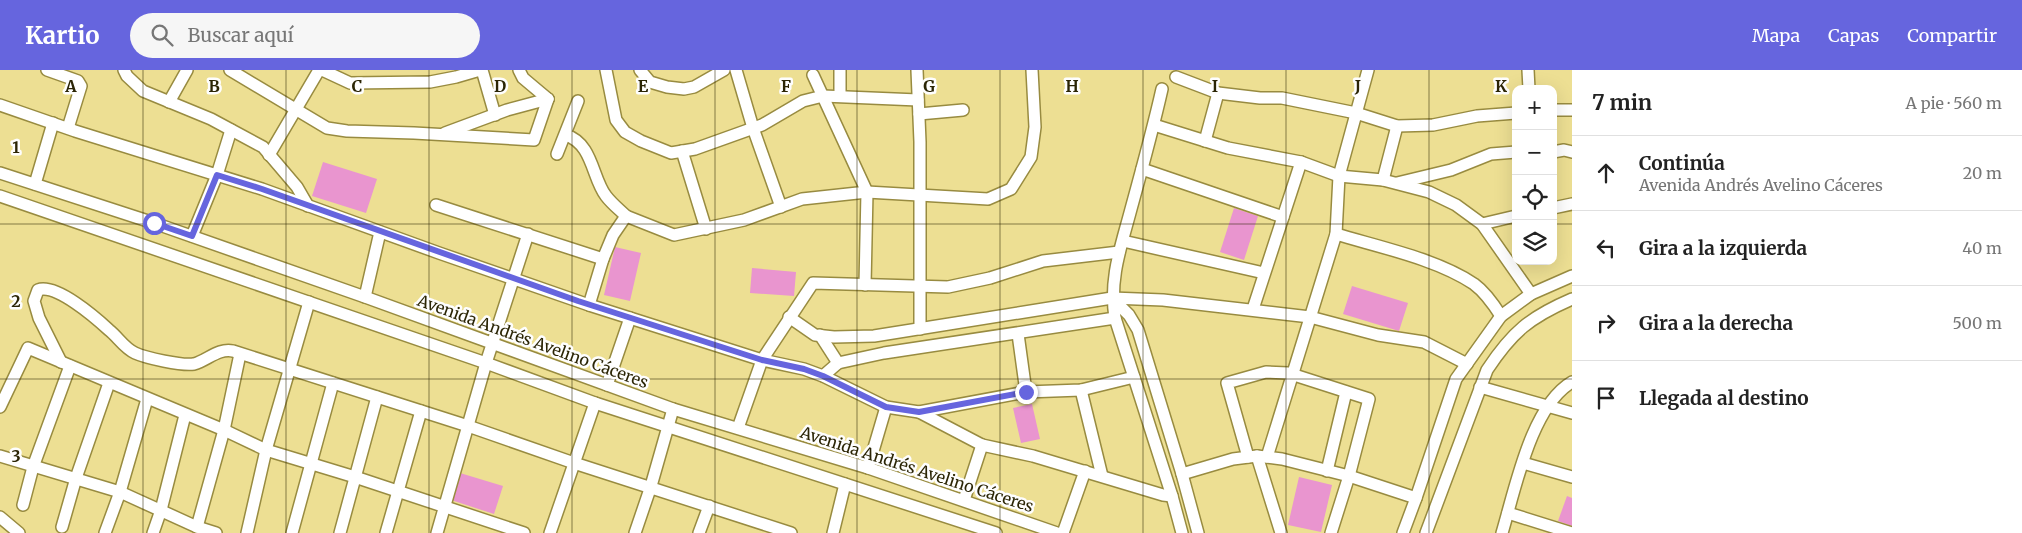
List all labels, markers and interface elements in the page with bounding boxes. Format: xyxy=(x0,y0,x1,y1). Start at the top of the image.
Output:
search box xyxy=(130,13,480,58)
text: Kartio xyxy=(25,20,100,51)
icon: search xyxy=(148,21,176,49)
text: Buscar aquí xyxy=(188,23,294,47)
text: Mapa xyxy=(1752,24,1800,47)
text: Capas xyxy=(1828,24,1879,47)
text: Compartir xyxy=(1907,24,1997,47)
text: A xyxy=(64,76,77,96)
text: B xyxy=(208,76,220,96)
text: C xyxy=(352,76,362,96)
text: D xyxy=(494,76,506,96)
text: E xyxy=(638,76,649,96)
text: F xyxy=(781,76,791,96)
text: G xyxy=(923,76,935,96)
text: H xyxy=(1065,76,1079,96)
text: I xyxy=(1212,76,1218,96)
text: J xyxy=(1354,76,1361,96)
text: K xyxy=(1495,76,1507,96)
map controls xyxy=(1512,85,1557,265)
button: + xyxy=(1512,85,1557,130)
text: 7 min xyxy=(1592,89,1652,116)
text: A pie · 560 m xyxy=(1906,93,2002,113)
button: − xyxy=(1512,130,1557,175)
text: 1 xyxy=(12,137,20,157)
text: Continúa xyxy=(1639,151,1725,175)
icon: ahead xyxy=(1592,159,1620,187)
text: 20 m xyxy=(1963,163,2002,183)
button: locate xyxy=(1512,175,1557,220)
text: Avenida Andrés Avelino Cáceres xyxy=(1639,175,1883,195)
route start xyxy=(143,212,166,235)
button: layers xyxy=(1512,220,1557,265)
icon: left xyxy=(1592,234,1620,262)
text: Gira a la izquierda xyxy=(1639,236,1807,260)
text: 40 m xyxy=(1962,238,2002,258)
street label: Avenida Andrés Avelino Cáceres xyxy=(414,290,651,392)
text: 2 xyxy=(11,291,21,311)
icon: right xyxy=(1592,309,1620,337)
text: Gira a la derecha xyxy=(1639,311,1793,335)
text: 500 m xyxy=(1952,313,2002,333)
route end xyxy=(1015,381,1038,404)
icon: arrive xyxy=(1592,384,1620,412)
text: Llegada al destino xyxy=(1639,386,1809,410)
street label: Avenida Andrés Avelino Cáceres xyxy=(797,421,1036,516)
text: 3 xyxy=(11,446,21,466)

